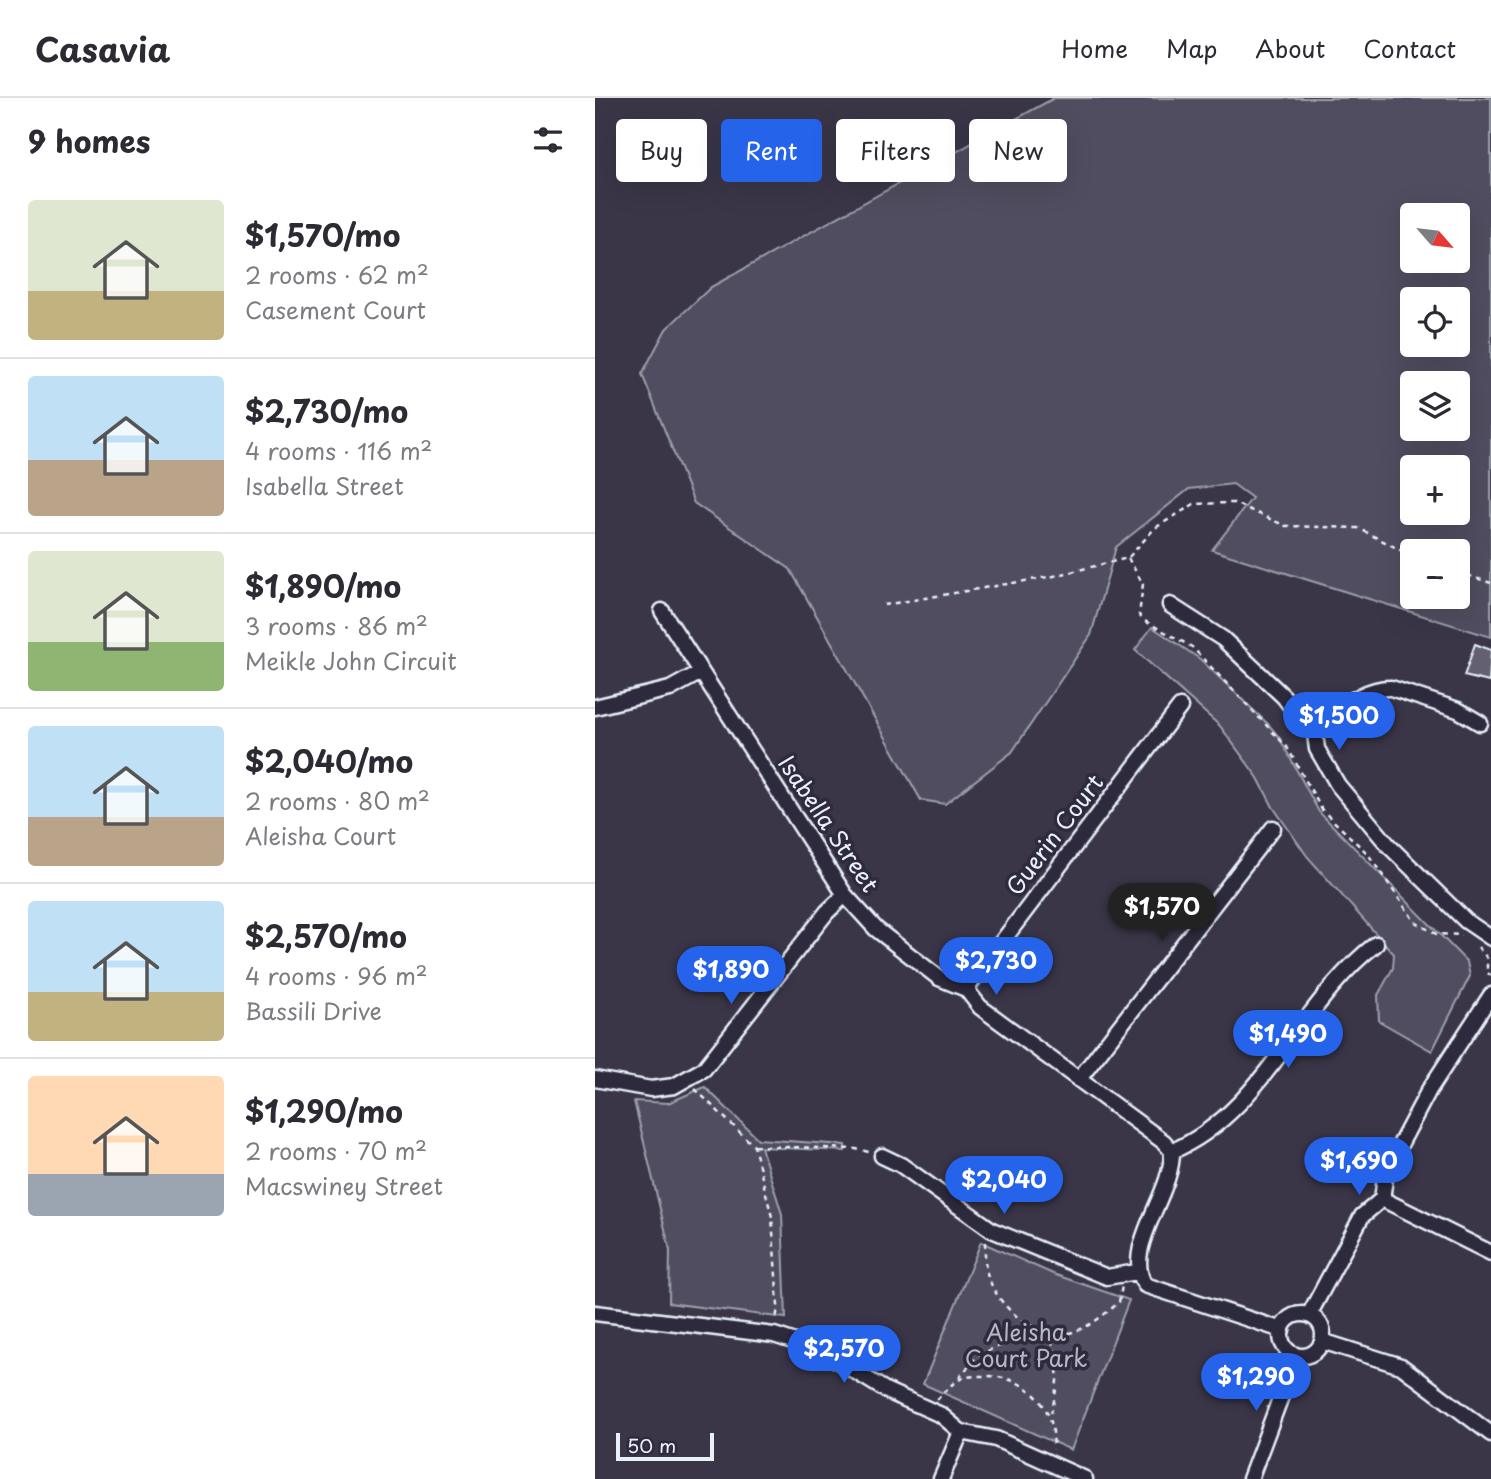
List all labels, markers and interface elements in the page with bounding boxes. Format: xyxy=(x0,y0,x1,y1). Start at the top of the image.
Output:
text: Casavia xyxy=(35,23,170,73)
text: Home xyxy=(1061,30,1128,66)
text: Map xyxy=(1166,30,1217,66)
text: About xyxy=(1255,30,1325,66)
text: Contact xyxy=(1363,30,1456,66)
text: 9 homes xyxy=(28,118,150,163)
chip: Buy xyxy=(616,119,707,182)
chip: Rent xyxy=(721,119,822,182)
chip: Filters xyxy=(836,119,955,182)
chip: New xyxy=(969,119,1067,182)
icon: filters xyxy=(529,121,567,159)
north arrow xyxy=(1400,203,1470,273)
map controls xyxy=(1400,203,1470,609)
text: $1,570/mo xyxy=(245,212,400,257)
icon: home xyxy=(84,228,168,312)
text: 2 rooms · 62 m² xyxy=(245,257,429,292)
button: locate xyxy=(1400,287,1470,357)
text: Casement Court xyxy=(245,292,426,327)
button: layers xyxy=(1400,371,1470,441)
text: $2,730/mo xyxy=(245,388,408,433)
icon: home xyxy=(84,404,168,488)
text: 4 rooms · 116 m² xyxy=(245,433,432,468)
button: + xyxy=(1400,455,1470,525)
text: Isabella Street xyxy=(245,468,404,503)
button: − xyxy=(1400,539,1470,609)
text: $1,890/mo xyxy=(245,563,401,608)
icon: home xyxy=(84,579,168,663)
text: 3 rooms · 86 m² xyxy=(245,608,428,643)
text: Meikle John Circuit xyxy=(245,643,457,678)
pin: $1,500 xyxy=(1282,692,1396,752)
text: $1,500 xyxy=(1299,697,1379,732)
text: $2,040/mo xyxy=(245,738,413,783)
street label: Isabella Street xyxy=(770,748,888,899)
icon: home xyxy=(84,754,168,838)
street label: Guerin Court xyxy=(997,766,1111,902)
text: 2 rooms · 80 m² xyxy=(245,783,430,818)
text: Aleisha Court xyxy=(245,818,396,853)
pin: $1,570 xyxy=(1105,884,1219,943)
text: $1,570 xyxy=(1124,888,1200,923)
text: $2,570/mo xyxy=(245,913,407,958)
icon: home xyxy=(84,929,168,1013)
pin: $2,730 xyxy=(939,937,1053,997)
text: $2,730 xyxy=(955,942,1037,977)
pin: $1,890 xyxy=(674,946,788,1006)
text: $1,890 xyxy=(693,951,769,986)
text: 4 rooms · 96 m² xyxy=(245,958,428,993)
text: Bassili Drive xyxy=(245,993,382,1028)
pin: $1,490 xyxy=(1231,1010,1345,1070)
text: $1,490 xyxy=(1249,1015,1327,1050)
text: $1,290/mo xyxy=(245,1088,403,1133)
icon: home xyxy=(84,1104,168,1188)
text: 2 rooms · 70 m² xyxy=(245,1133,427,1168)
pin: $1,690 xyxy=(1302,1138,1416,1197)
text: $1,690 xyxy=(1320,1142,1398,1177)
pin: $2,040 xyxy=(947,1156,1061,1216)
text: $2,040 xyxy=(961,1161,1047,1196)
text: Macswiney Street xyxy=(245,1168,443,1203)
park label: Aleisha Court Park xyxy=(965,1314,1087,1375)
pin: $2,570 xyxy=(787,1326,901,1385)
text: $2,570 xyxy=(804,1330,884,1365)
pin: $1,290 xyxy=(1199,1354,1313,1413)
text: $1,290 xyxy=(1217,1358,1295,1393)
scale bar xyxy=(616,1430,714,1462)
text: 50 m xyxy=(627,1431,676,1459)

